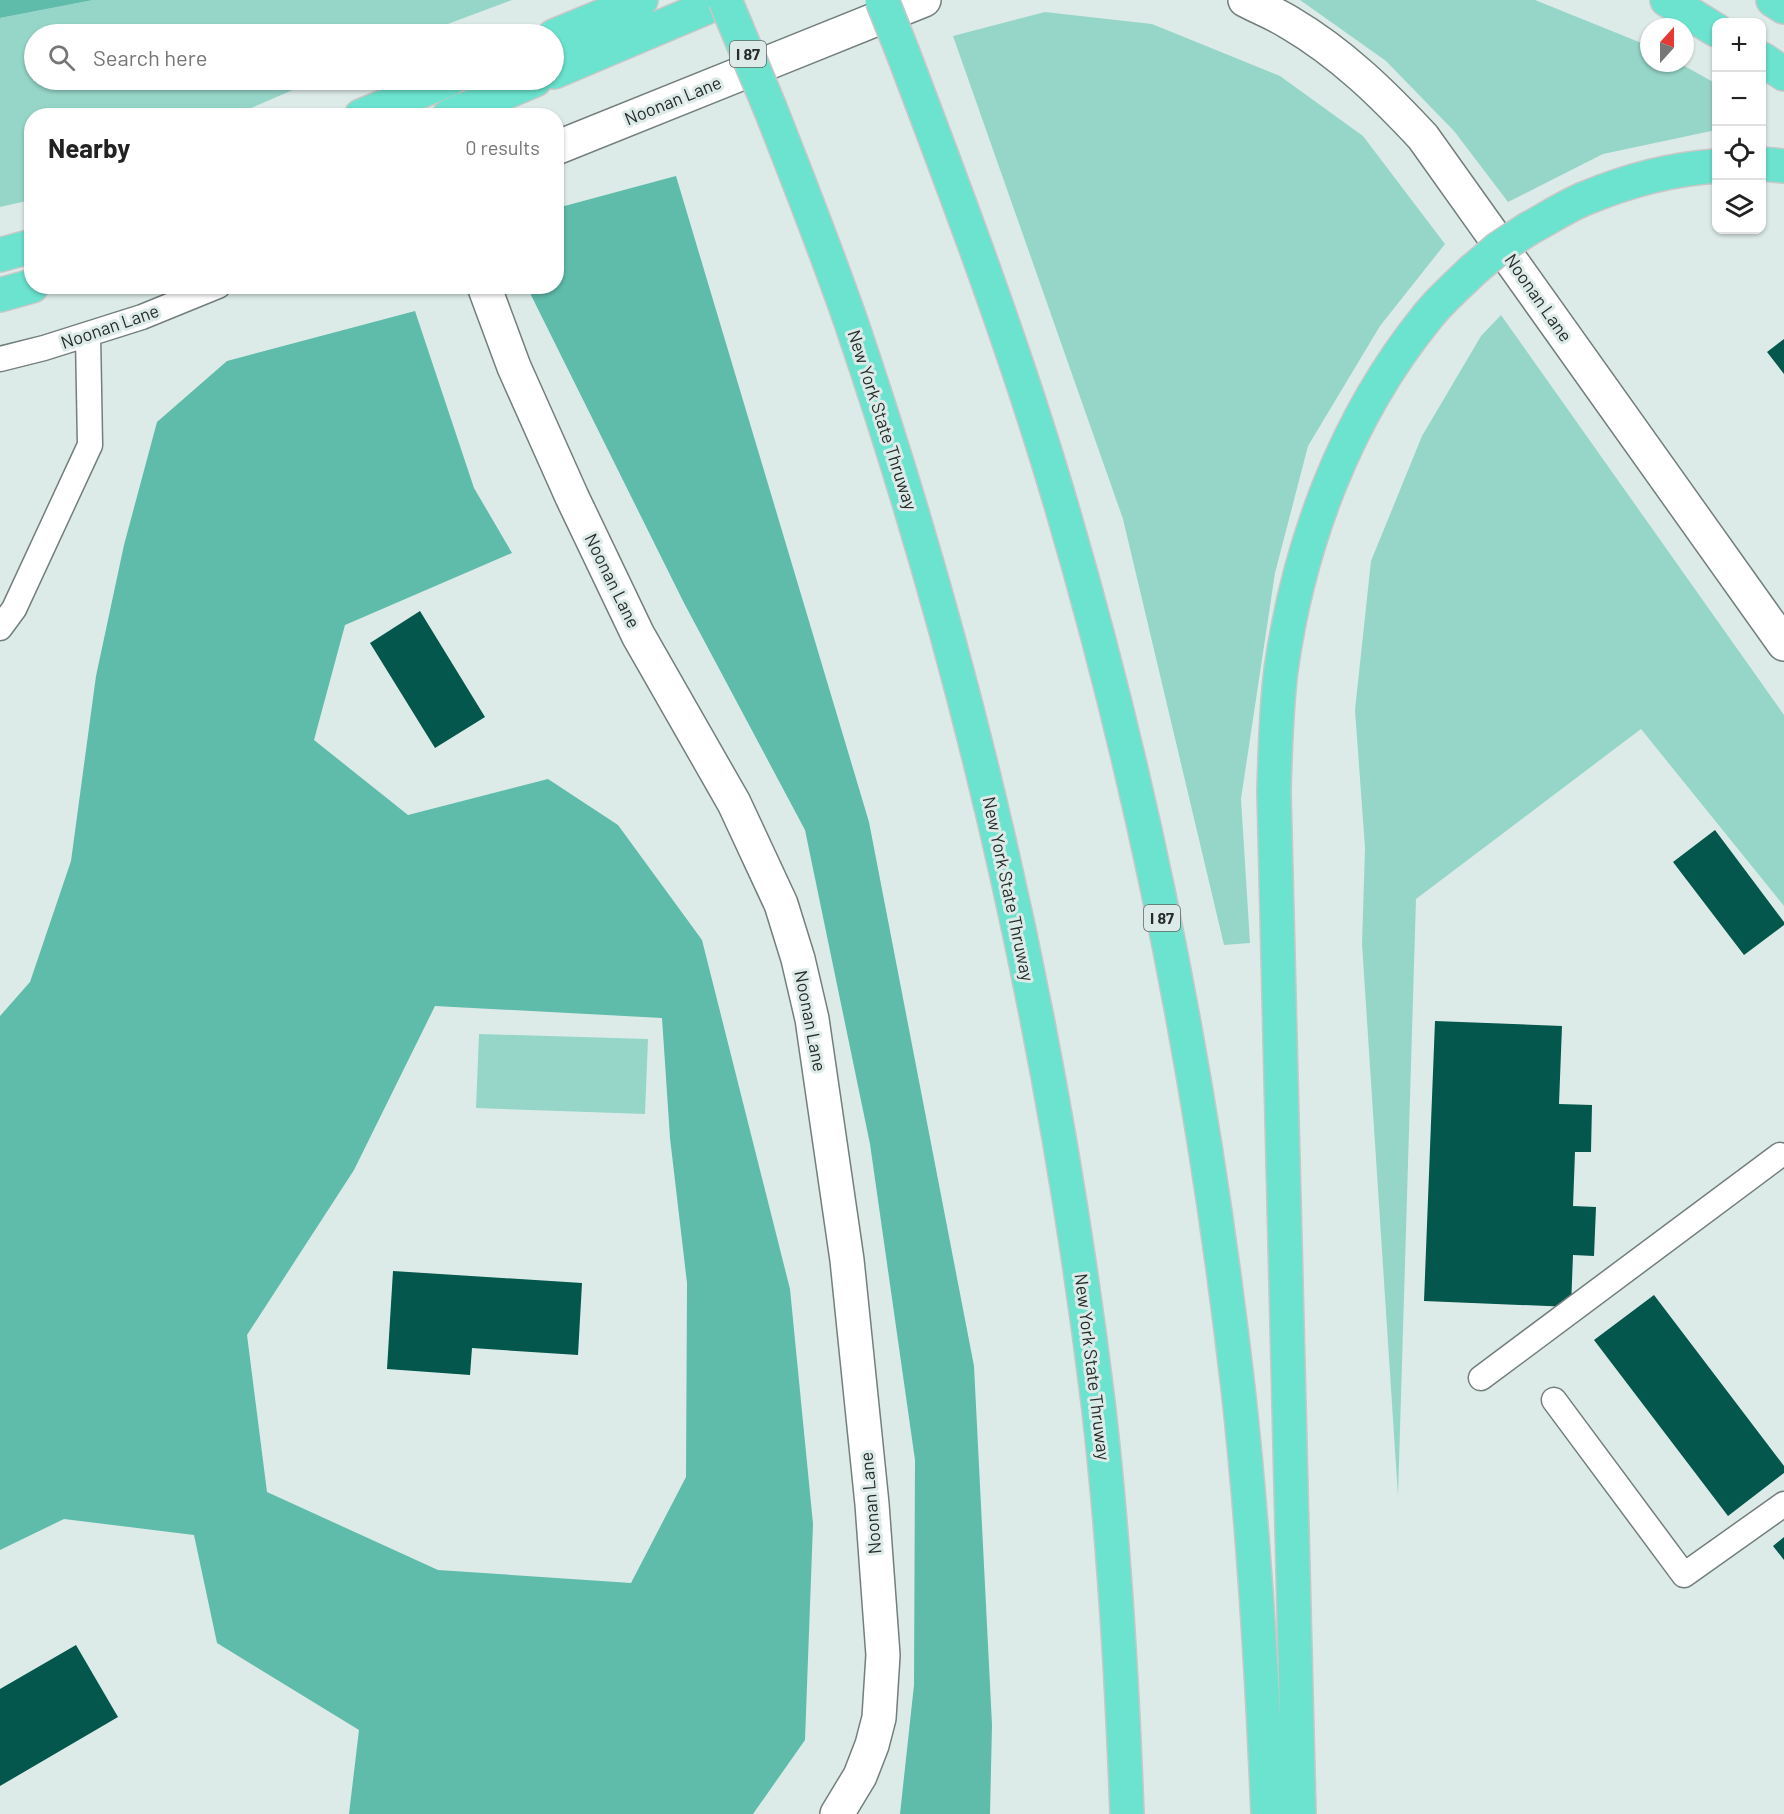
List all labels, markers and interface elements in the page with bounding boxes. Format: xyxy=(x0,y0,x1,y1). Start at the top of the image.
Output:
north arrow xyxy=(1640,18,1694,72)
map controls xyxy=(1712,18,1766,234)
button: + xyxy=(1712,18,1766,72)
search box xyxy=(24,24,564,90)
icon: search xyxy=(45,41,78,74)
road number: I 87 xyxy=(730,41,766,67)
text: Search here xyxy=(93,44,207,70)
street label: Noonan Lane xyxy=(621,71,724,129)
button: − xyxy=(1712,72,1766,126)
button: locate xyxy=(1712,126,1766,180)
text: Nearby xyxy=(48,132,130,163)
text: 0 results xyxy=(465,135,540,159)
button: layers xyxy=(1712,180,1766,234)
street label: Noonan Lane xyxy=(1500,249,1577,346)
street label: Noonan Lane xyxy=(58,299,162,353)
street label: New York State Thruway xyxy=(843,327,922,513)
street label: Noonan Lane xyxy=(581,530,645,631)
street label: New York State Thruway xyxy=(979,794,1039,983)
road number: I 87 xyxy=(1144,905,1180,931)
street label: Noonan Lane xyxy=(790,968,832,1073)
street label: New York State Thruway xyxy=(1071,1272,1115,1462)
street label: Noonan Lane xyxy=(855,1451,885,1555)

